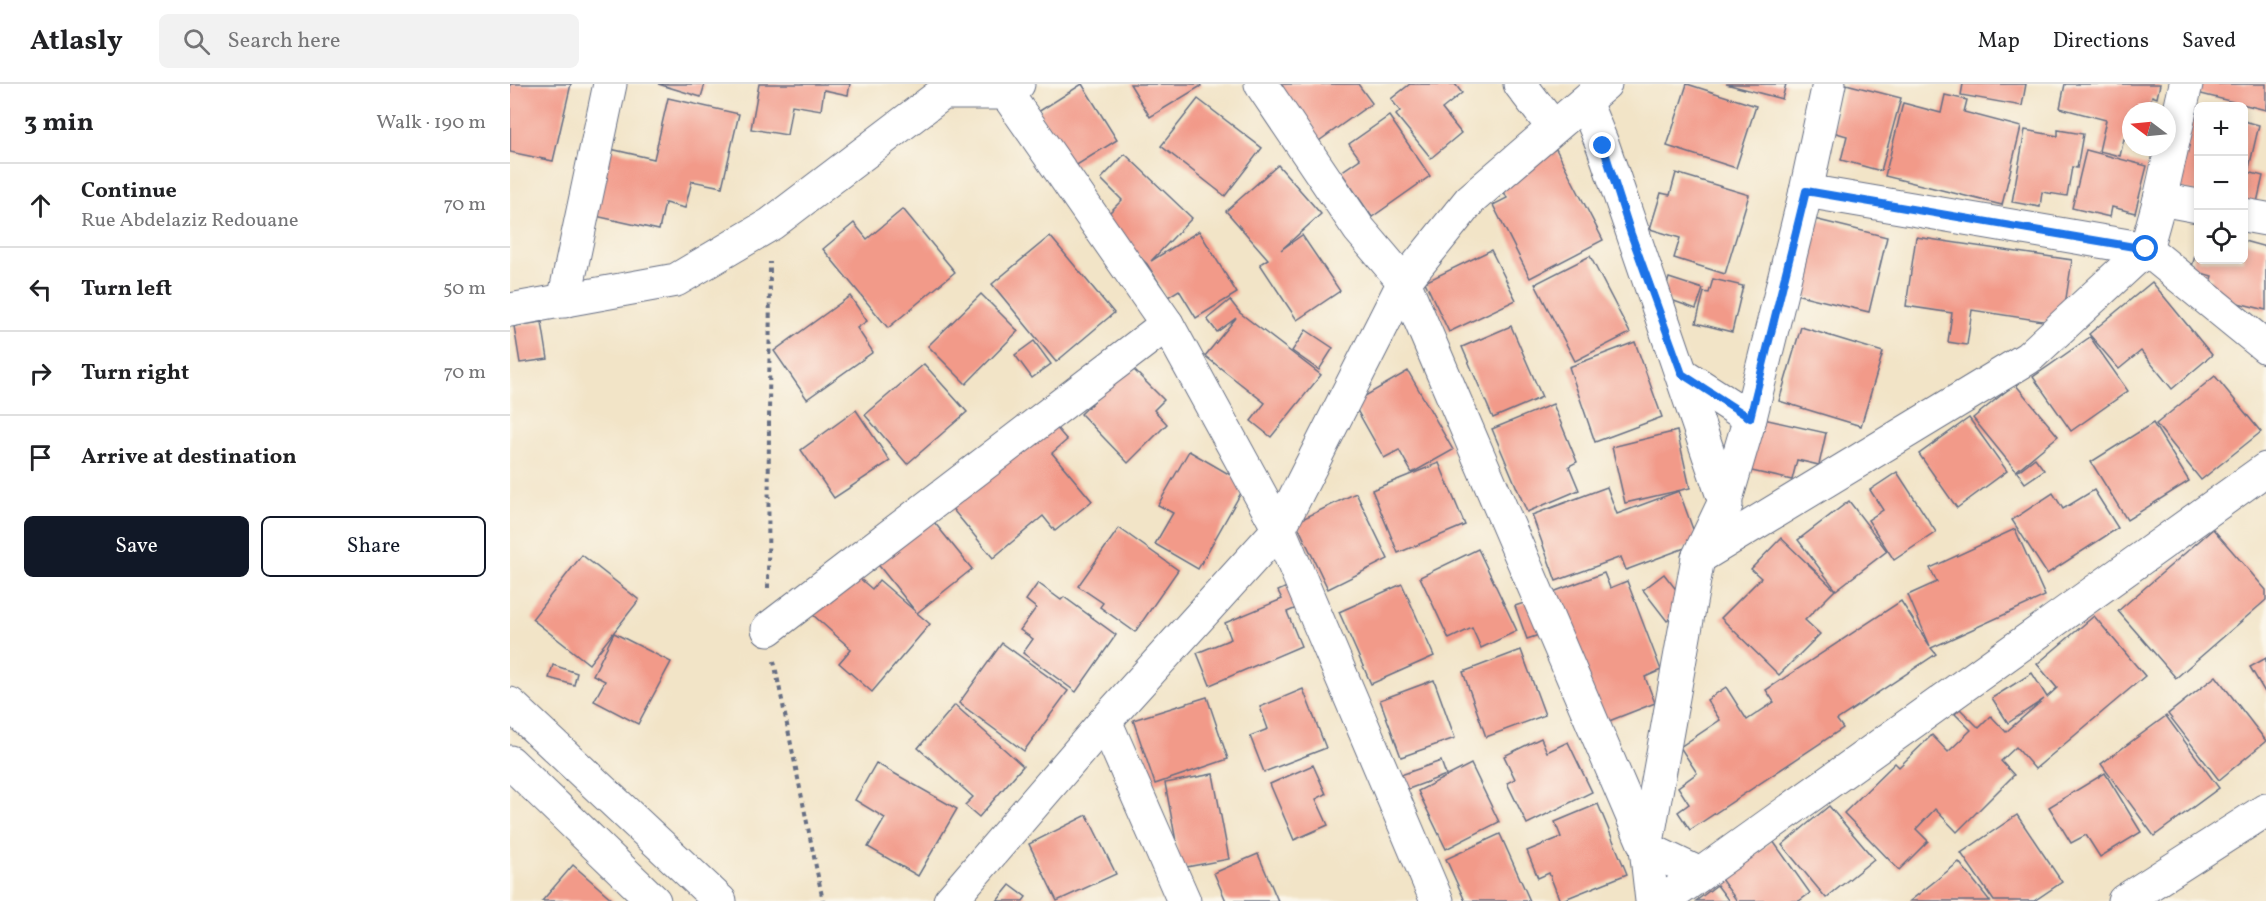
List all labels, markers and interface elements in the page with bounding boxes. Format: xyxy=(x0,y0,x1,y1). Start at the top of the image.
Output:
search box xyxy=(159,14,579,68)
text: Atlasly xyxy=(30,22,123,61)
icon: search xyxy=(180,25,213,58)
text: Search here xyxy=(228,26,340,57)
text: Map xyxy=(1978,27,2020,56)
text: Directions xyxy=(2053,27,2149,56)
text: Saved xyxy=(2182,27,2236,56)
north arrow xyxy=(2122,102,2176,156)
map controls xyxy=(2194,102,2248,264)
button: + xyxy=(2194,102,2248,156)
text: 3 min xyxy=(24,105,94,141)
text: Walk · 190 m xyxy=(376,109,486,137)
route end xyxy=(1589,132,1615,158)
button: − xyxy=(2194,156,2248,210)
text: Continue xyxy=(81,176,177,207)
icon: ahead xyxy=(24,189,57,222)
text: 70 m xyxy=(443,191,486,219)
text: Rue Abdelaziz Redouane xyxy=(81,207,299,235)
button: locate xyxy=(2194,210,2248,264)
route start xyxy=(2132,235,2158,261)
icon: left xyxy=(24,273,57,306)
text: Turn left xyxy=(81,274,172,305)
text: 50 m xyxy=(443,275,486,303)
icon: right xyxy=(24,357,57,390)
text: Turn right xyxy=(81,358,189,389)
text: 70 m xyxy=(443,359,486,387)
icon: arrive xyxy=(24,441,57,474)
text: Arrive at destination xyxy=(81,442,297,473)
button: Save xyxy=(24,516,249,577)
button: Share xyxy=(261,516,486,577)

